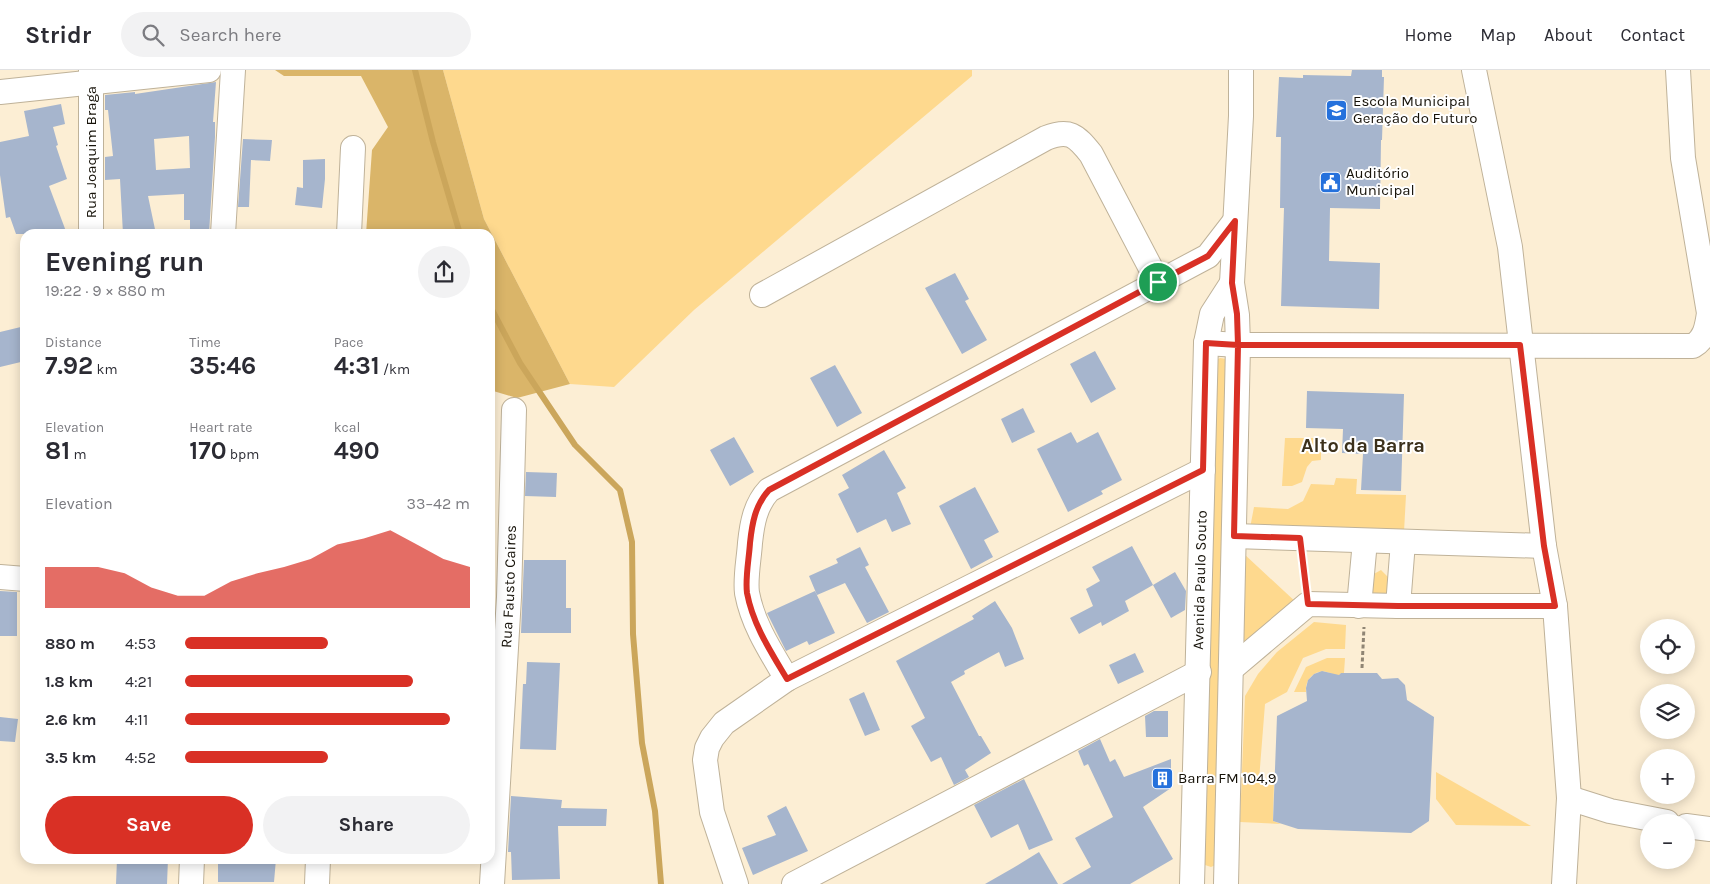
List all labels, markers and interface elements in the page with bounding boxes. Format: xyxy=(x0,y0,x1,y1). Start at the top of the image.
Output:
search box xyxy=(121,12,471,57)
text: Stridr xyxy=(25,21,91,49)
icon: search xyxy=(139,21,167,49)
text: Search here xyxy=(179,24,281,46)
text: Home xyxy=(1404,24,1452,46)
text: Map xyxy=(1480,24,1516,46)
text: About xyxy=(1544,24,1593,46)
text: Contact xyxy=(1621,24,1685,46)
street label: Rua Joaquim Braga xyxy=(82,86,100,218)
place label: Escola Municipal Geração do Futuro xyxy=(1353,92,1477,127)
school or university icon: Escola Municipal Geração do Futuro xyxy=(1325,98,1349,122)
place label: Auditório Municipal xyxy=(1346,164,1415,199)
public building icon: Auditório Municipal xyxy=(1318,170,1342,194)
text: Evening run xyxy=(45,245,204,278)
button: share xyxy=(418,246,470,298)
pin xyxy=(1137,261,1179,303)
icon: arrive xyxy=(1144,268,1172,296)
text: 19:22 · 9 × 880 m xyxy=(45,281,165,300)
text: Distance xyxy=(45,334,102,351)
text: Time xyxy=(189,334,221,351)
text: Pace xyxy=(334,334,364,351)
text: 7.92 xyxy=(45,351,93,380)
text: 35:46 xyxy=(189,351,256,380)
text: 4:31 xyxy=(334,351,380,380)
text: km xyxy=(93,361,118,378)
text: /km xyxy=(380,361,410,378)
text: Elevation xyxy=(45,419,104,436)
text: Heart rate xyxy=(189,419,252,436)
text: kcal xyxy=(334,419,360,436)
district label: Alto da Barra xyxy=(1301,434,1425,457)
text: 81 xyxy=(45,436,70,465)
text: 170 xyxy=(189,436,227,465)
text: 490 xyxy=(334,436,380,465)
text: m xyxy=(70,446,87,463)
text: bpm xyxy=(227,446,259,463)
text: Elevation xyxy=(45,494,113,513)
text: 33–42 m xyxy=(407,494,470,513)
street label: Avenida Paulo Souto xyxy=(1189,510,1211,650)
street label: Rua Fausto Caires xyxy=(497,525,520,649)
map controls xyxy=(1640,619,1695,869)
button: locate xyxy=(1640,619,1695,674)
text: 880 m xyxy=(45,634,95,653)
text: 4:53 xyxy=(125,634,156,653)
text: 1.8 km xyxy=(45,672,93,691)
text: 4:21 xyxy=(125,672,152,691)
button: layers xyxy=(1640,684,1695,739)
text: 2.6 km xyxy=(45,710,97,729)
text: 4:11 xyxy=(125,710,148,729)
text: 3.5 km xyxy=(45,748,96,767)
text: 4:52 xyxy=(125,748,156,767)
button: + xyxy=(1640,749,1695,804)
building icon: Barra FM 104,9 xyxy=(1150,766,1174,790)
place label: Barra FM 104,9 xyxy=(1178,769,1276,787)
button: Save xyxy=(45,796,253,854)
button: Share xyxy=(263,796,470,854)
button: − xyxy=(1640,814,1695,869)

